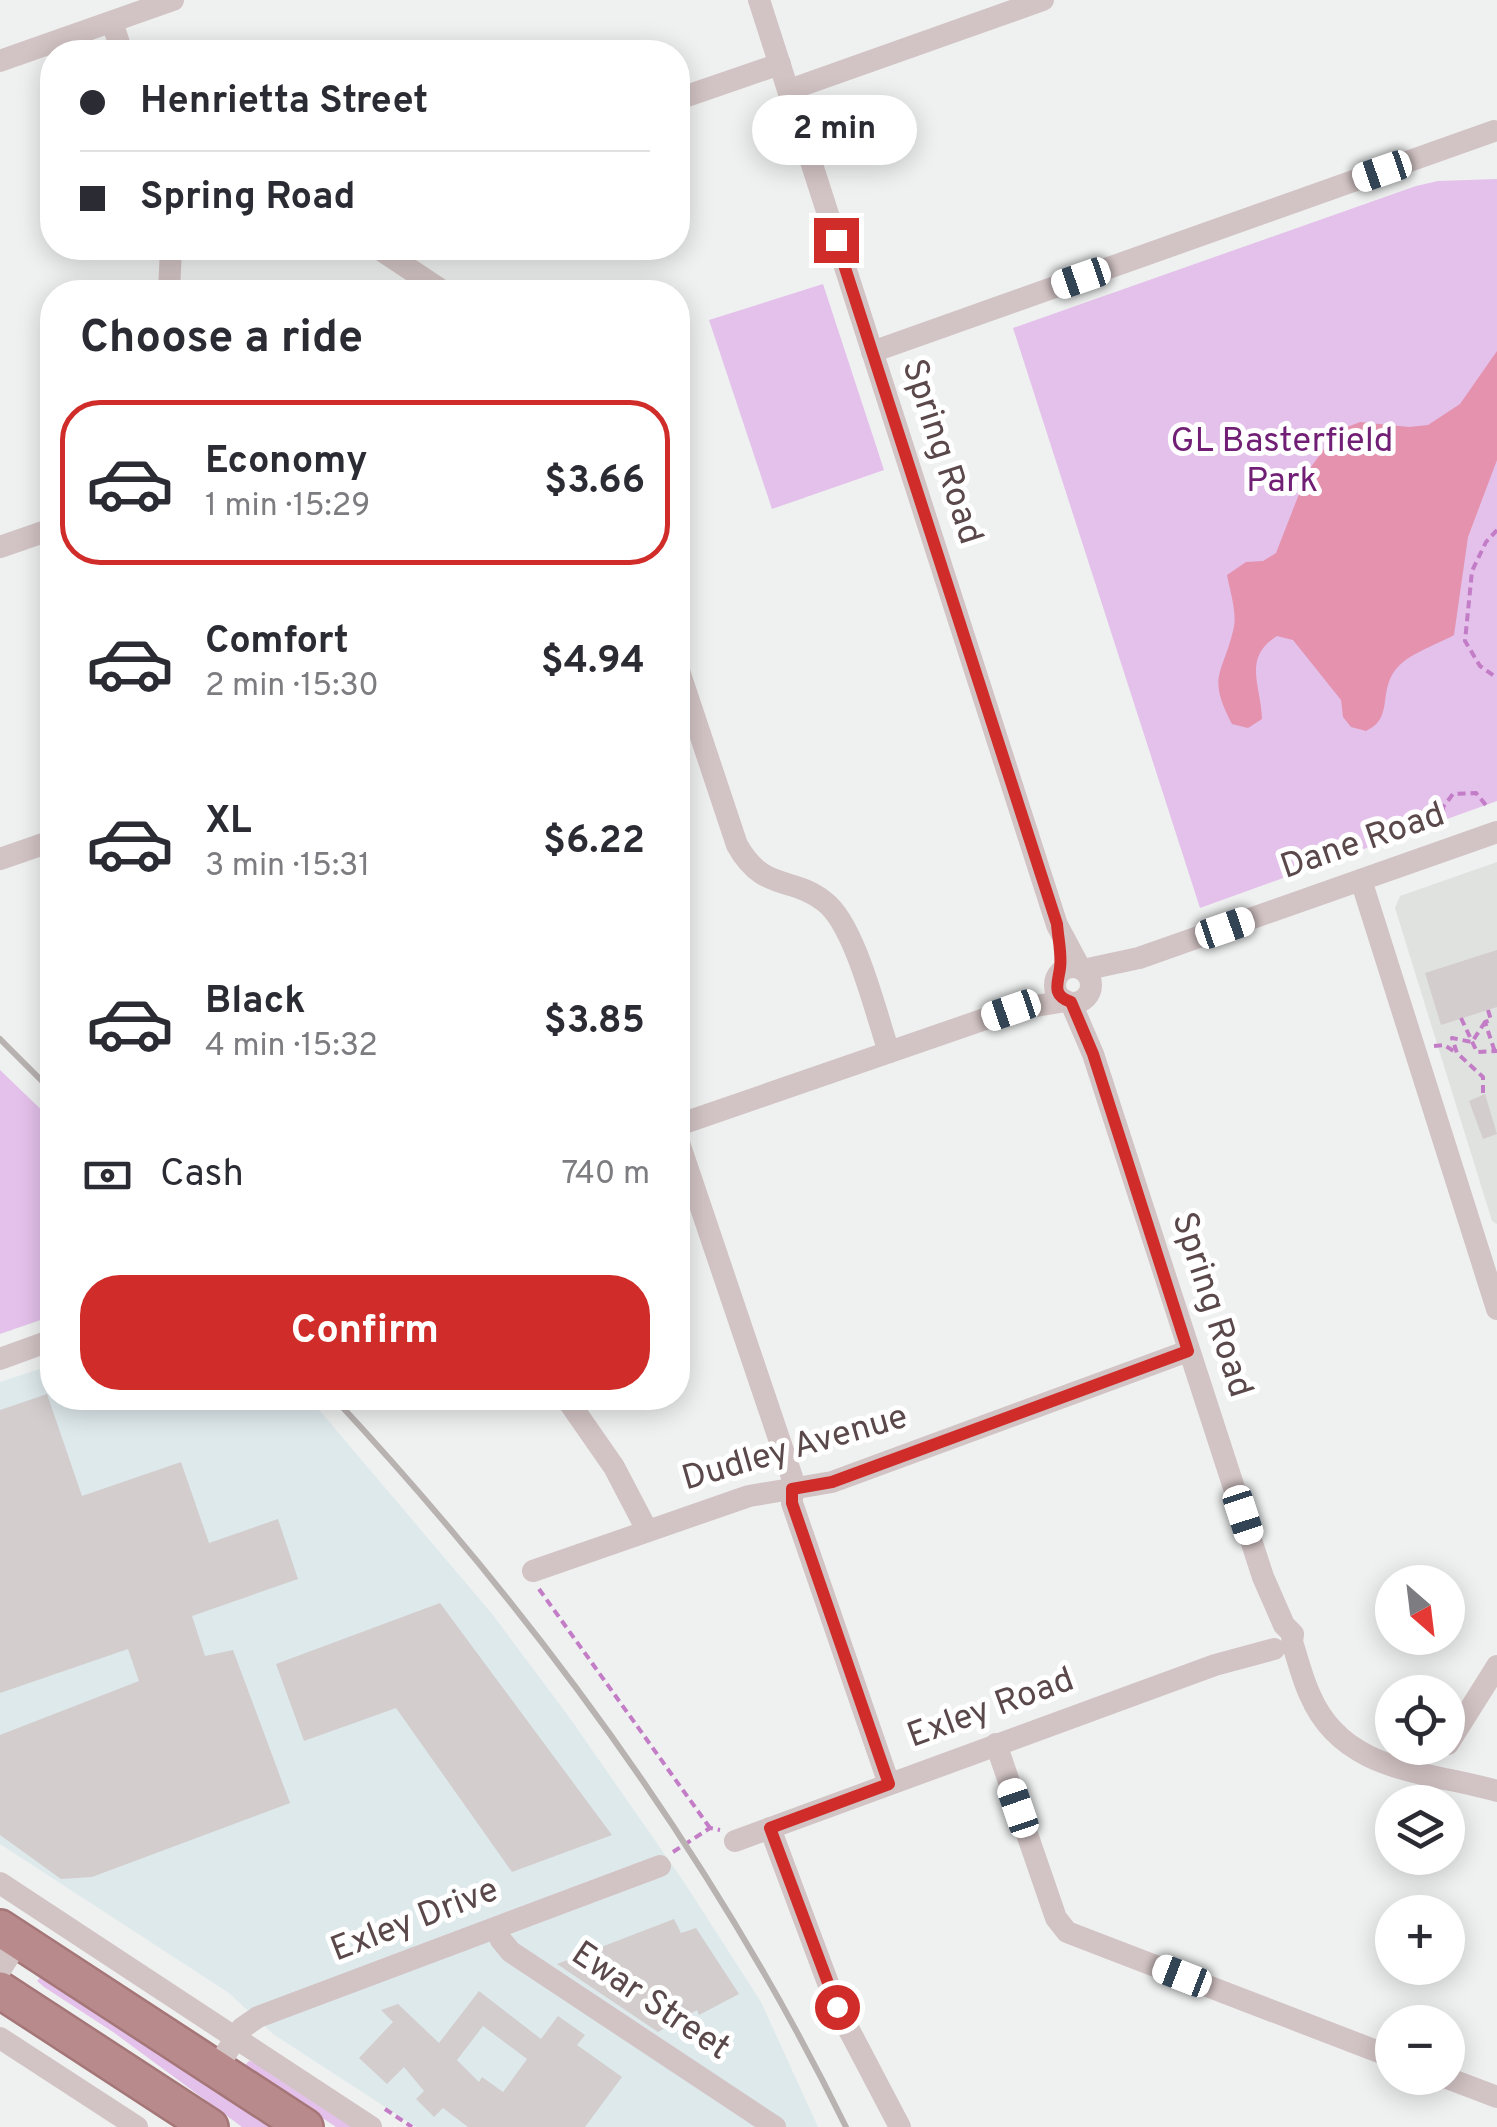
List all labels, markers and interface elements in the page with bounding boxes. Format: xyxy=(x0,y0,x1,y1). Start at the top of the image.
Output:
text: Henrietta Street xyxy=(140,78,428,127)
callout: 2 min xyxy=(754,95,918,165)
text: 2 min xyxy=(793,110,876,150)
car xyxy=(1349,147,1415,195)
text: Spring Road xyxy=(140,174,355,223)
route end xyxy=(814,218,859,263)
car xyxy=(1048,254,1114,302)
text: Choose a ride xyxy=(80,311,363,368)
street label: Spring Road xyxy=(890,354,992,550)
park label: GL Basterfield Park xyxy=(1170,420,1394,504)
icon: car xyxy=(85,438,175,528)
text: Economy xyxy=(205,438,367,487)
text: $3.66 xyxy=(544,458,645,507)
text: 1 min · 15:29 xyxy=(205,487,370,527)
icon: car xyxy=(85,618,175,708)
text: Comfort xyxy=(205,618,349,667)
text: $4.94 xyxy=(541,638,645,687)
text: 2 min · 15:30 xyxy=(205,667,379,707)
street label: Dane Road xyxy=(1275,793,1451,891)
icon: car xyxy=(85,798,175,888)
text: XL xyxy=(205,798,252,847)
text: $6.22 xyxy=(543,818,645,867)
text: 3 min · 15:31 xyxy=(205,847,370,887)
car xyxy=(1192,904,1258,952)
icon: car xyxy=(85,978,175,1068)
text: Black xyxy=(205,978,305,1027)
car xyxy=(978,986,1044,1034)
text: $3.85 xyxy=(544,998,645,1047)
text: 4 min · 15:32 xyxy=(205,1027,378,1067)
icon: cash xyxy=(80,1148,135,1203)
text: Cash xyxy=(160,1151,244,1200)
text: 740 m xyxy=(561,1155,650,1195)
street label: Spring Road xyxy=(1160,1207,1262,1403)
button: Confirm xyxy=(80,1275,650,1390)
street label: Dudley Avenue xyxy=(677,1396,913,1502)
car xyxy=(1219,1482,1267,1548)
north arrow xyxy=(1375,1565,1465,1655)
map controls xyxy=(1375,1565,1465,2095)
street label: Exley Road xyxy=(902,1659,1080,1759)
button: locate xyxy=(1375,1675,1465,1765)
car xyxy=(994,1775,1042,1841)
button: layers xyxy=(1375,1785,1465,1875)
street label: Exley Drive xyxy=(325,1869,505,1973)
button: + xyxy=(1375,1895,1465,1985)
street label: Ewar Street xyxy=(562,1933,738,2071)
car xyxy=(1149,1951,1215,2001)
route start xyxy=(815,1985,860,2030)
button: − xyxy=(1375,2005,1465,2095)

